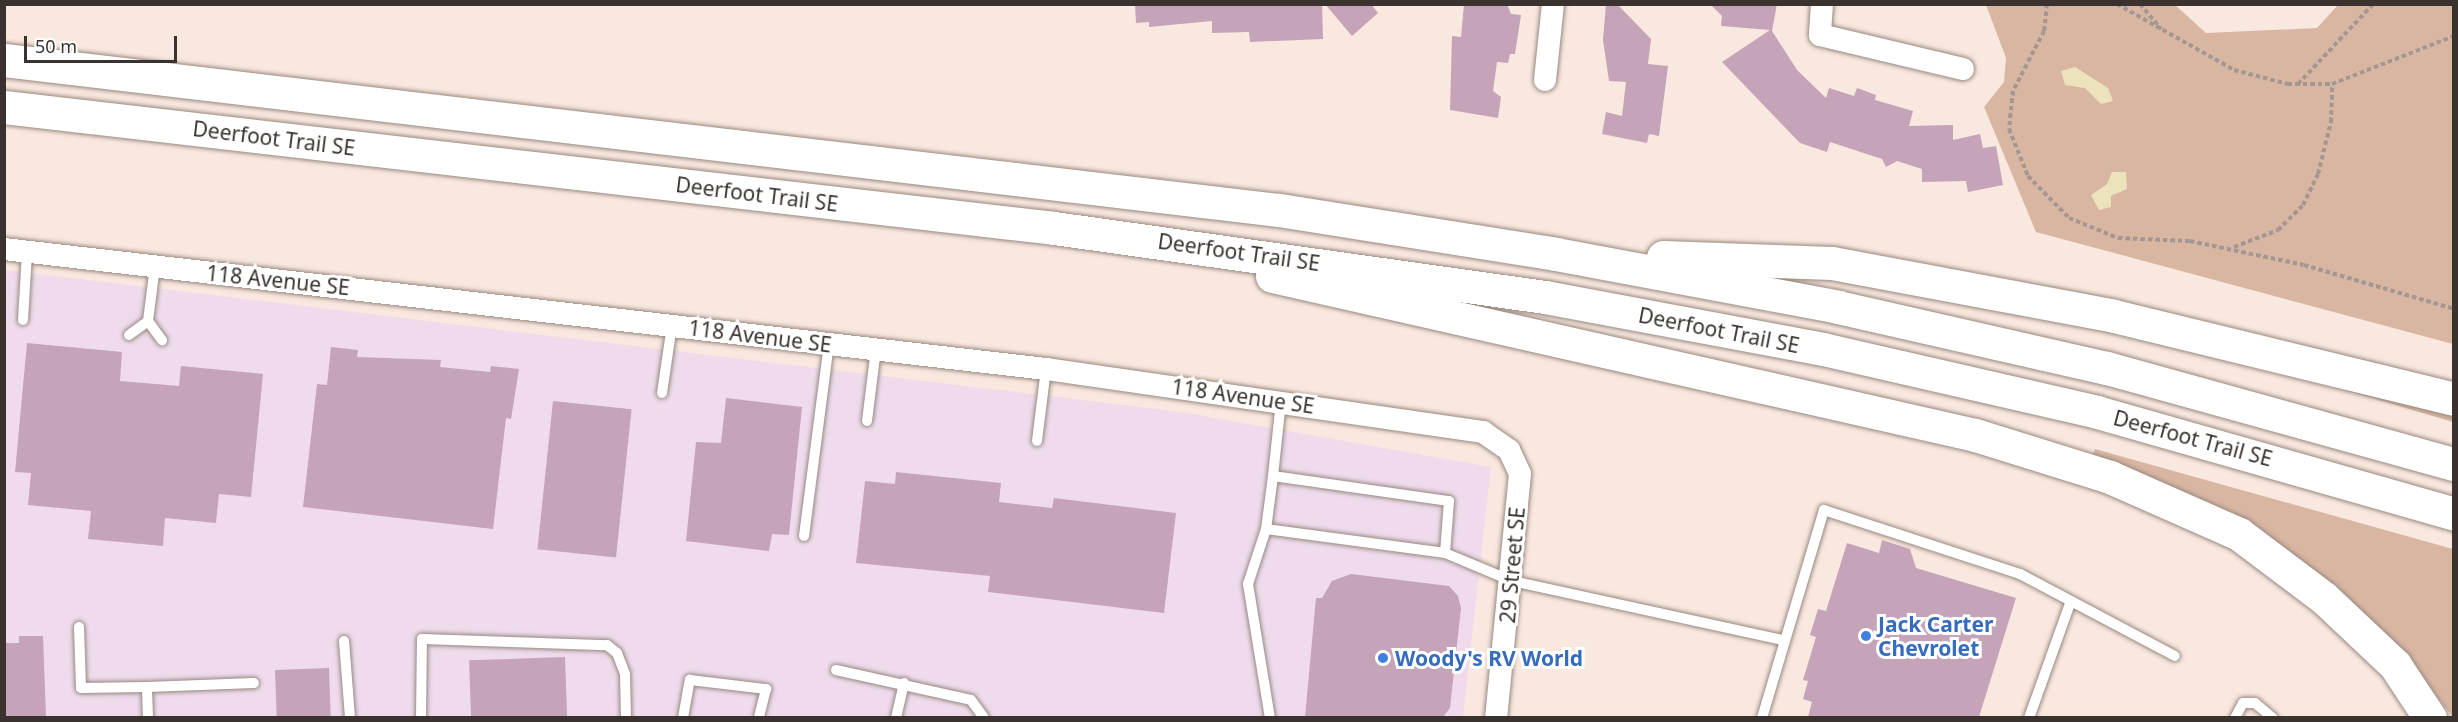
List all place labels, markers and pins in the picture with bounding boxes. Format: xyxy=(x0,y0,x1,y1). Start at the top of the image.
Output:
place label: Jack Carter Chevrolet xyxy=(1878,611,1993,661)
marker: Jack Carter Chevrolet xyxy=(1859,629,1873,643)
place label: Woody's RV World xyxy=(1395,645,1583,671)
marker: Woody's RV World xyxy=(1376,651,1390,665)

